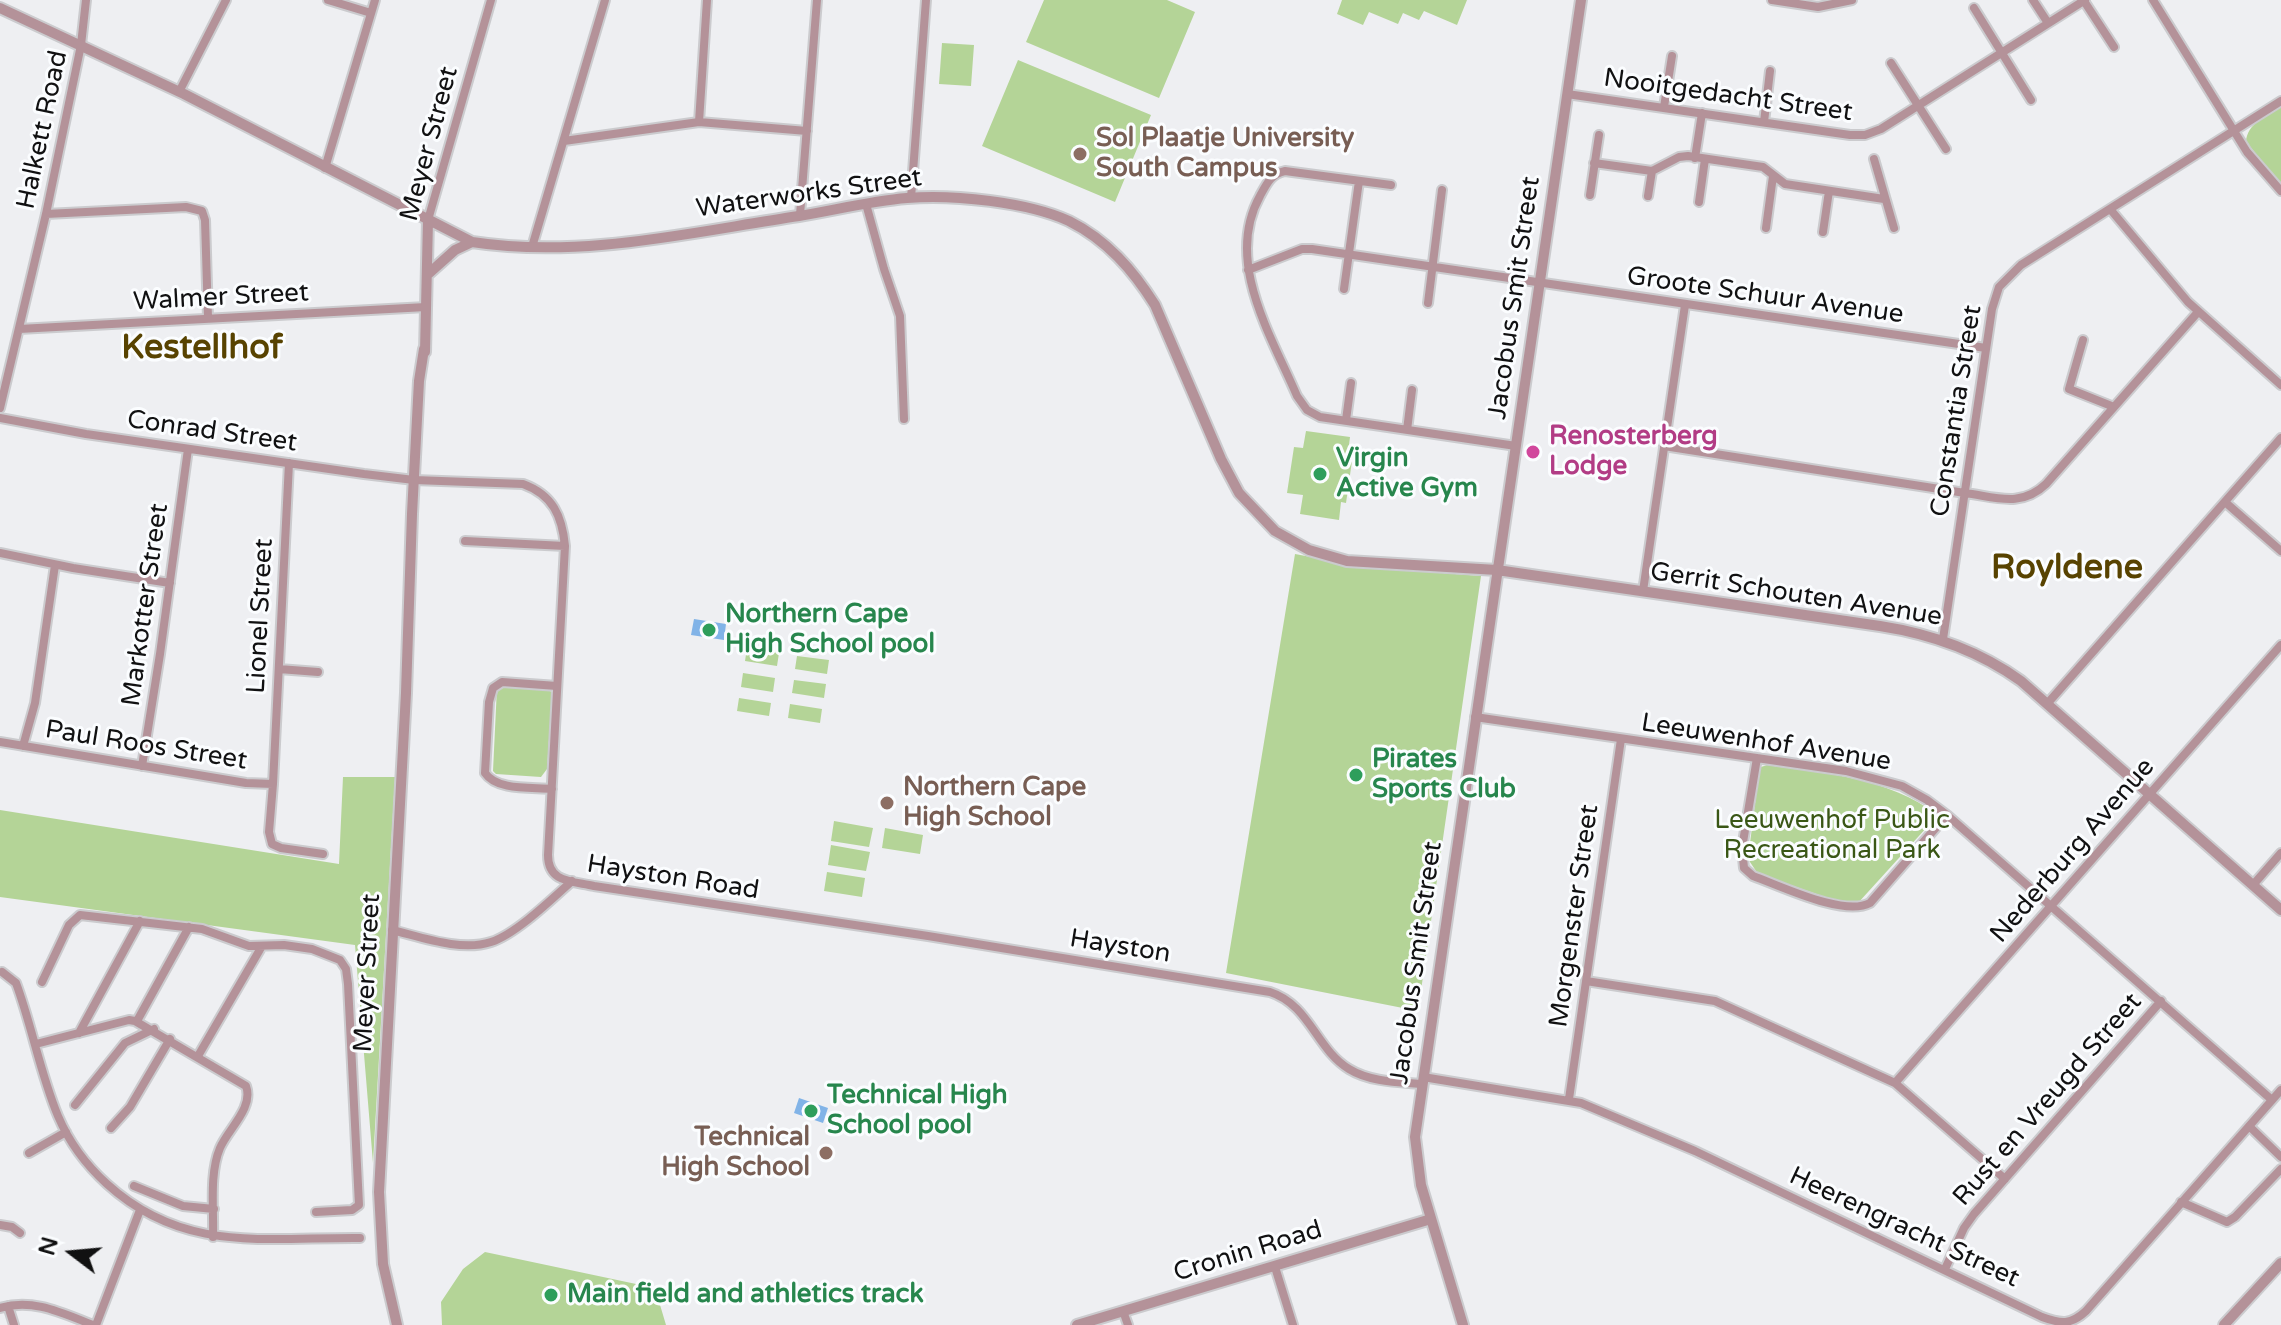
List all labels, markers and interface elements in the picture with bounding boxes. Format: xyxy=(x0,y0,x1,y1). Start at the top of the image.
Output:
street label: Halkett Road xyxy=(11,48,75,212)
street label: Meyer Street xyxy=(394,63,466,225)
street label: Nooitgedacht Street xyxy=(1602,63,1854,129)
place label: Sol Plaatje University South Campus xyxy=(1096,123,1354,184)
marker: Sol Plaatje University South Campus xyxy=(1071,145,1089,163)
street label: Waterworks Street xyxy=(694,163,924,225)
street label: Jacobus Smit Street xyxy=(1483,175,1547,421)
street label: Groote Schuur Avenue xyxy=(1625,261,1905,331)
street label: Walmer Street xyxy=(132,278,310,318)
street label: Constantia Street xyxy=(1925,303,1989,519)
district label: Kestellhof xyxy=(121,329,283,369)
street label: Conrad Street xyxy=(125,405,299,459)
place label: Renosterberg Lodge xyxy=(1549,421,1718,482)
place label: Virgin Active Gym xyxy=(1336,443,1478,504)
marker: Renosterberg Lodge xyxy=(1524,443,1542,461)
marker: Virgin Active Gym xyxy=(1311,465,1329,483)
street label: Markotter Street xyxy=(116,501,176,709)
street label: Lionel Street xyxy=(241,538,281,694)
district label: Royldene xyxy=(1991,549,2143,589)
street label: Gerrit Schouten Avenue xyxy=(1648,557,1944,633)
place label: Northern Cape High School pool xyxy=(725,599,935,660)
marker: Northern Cape High School pool xyxy=(700,621,718,639)
street label: Leeuwenhof Avenue xyxy=(1639,708,1893,778)
street label: Paul Roos Street xyxy=(43,715,249,777)
place label: Pirates Sports Club xyxy=(1372,744,1516,806)
street label: Nederburg Avenue xyxy=(1984,752,2162,950)
marker: Pirates Sports Club xyxy=(1347,766,1365,784)
place label: Northern Cape High School xyxy=(903,772,1086,834)
marker: Northern Cape High School xyxy=(878,794,896,812)
street label: Morgenster Street xyxy=(1544,802,1606,1030)
park label: Leeuwenhof Public Recreational Park xyxy=(1714,805,1950,866)
street label: Jacobus Smit Street xyxy=(1385,840,1449,1086)
street label: Hayston Road xyxy=(585,849,761,907)
street label: Meyer Street xyxy=(348,893,388,1053)
street label: Hayston xyxy=(1067,924,1173,970)
street label: Rust en Vreugd Street xyxy=(1947,987,2149,1213)
place label: Technical High School pool xyxy=(827,1080,1008,1142)
marker: Technical High School pool xyxy=(802,1102,820,1120)
place label: Technical High School xyxy=(661,1122,810,1184)
marker: Technical High School xyxy=(817,1144,835,1162)
street label: Heerengracht Street xyxy=(1784,1161,2024,1295)
north arrow xyxy=(32,1213,112,1293)
street label: Cronin Road xyxy=(1170,1215,1326,1289)
text: N xyxy=(34,1234,64,1258)
place label: Main field and athletics track xyxy=(567,1279,924,1311)
marker: Main field and athletics track xyxy=(542,1286,560,1304)

